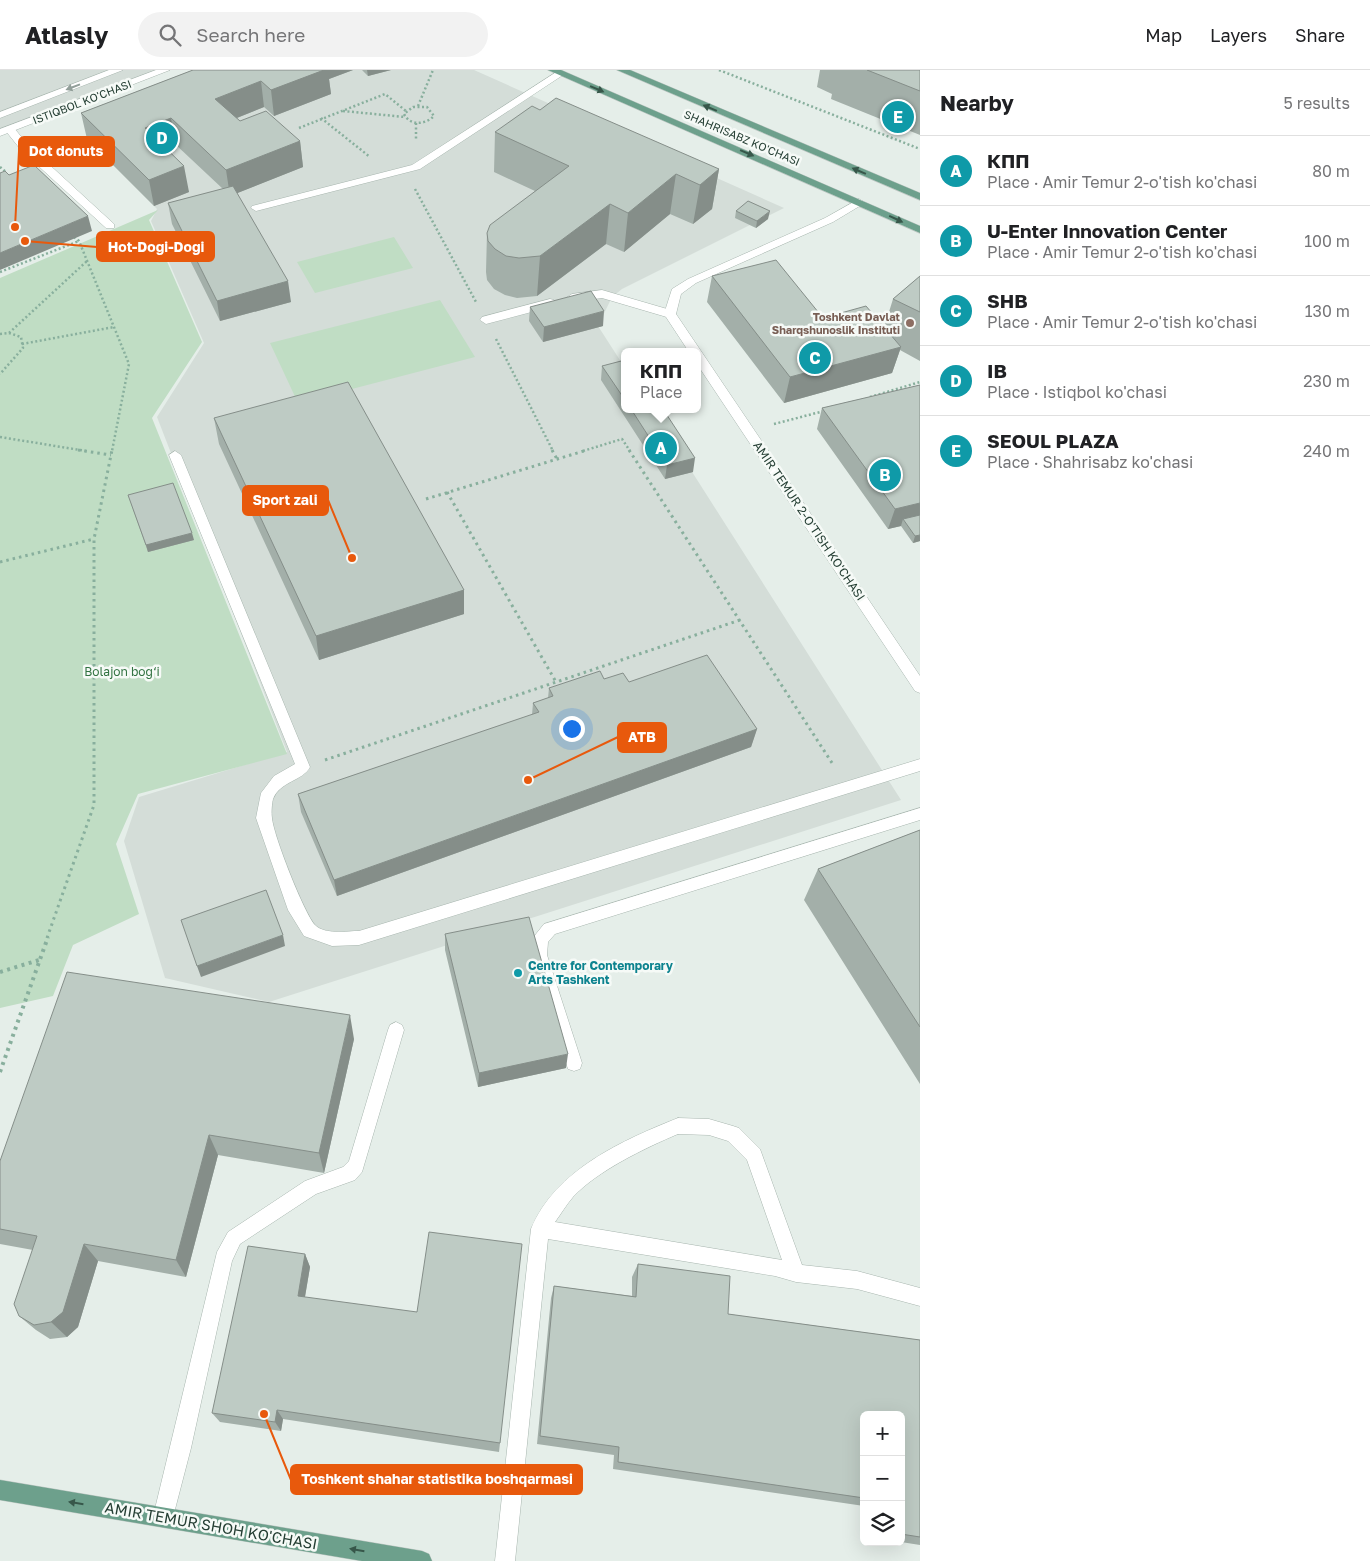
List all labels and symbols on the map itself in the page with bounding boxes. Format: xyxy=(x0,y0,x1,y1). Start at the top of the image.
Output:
street label: ISTIQBOL KO'CHASI xyxy=(31,77,133,126)
one-way arrow xyxy=(65,84,80,91)
one-way arrow xyxy=(590,86,604,94)
pin: E xyxy=(882,98,914,136)
one-way arrow xyxy=(703,103,717,111)
street label: SHAHRISABZ KO'CHASI xyxy=(682,107,802,168)
pin: D xyxy=(146,119,178,157)
callout: Dot donuts xyxy=(19,137,114,166)
text: Dot donuts xyxy=(29,142,103,159)
one-way arrow xyxy=(740,150,754,158)
one-way arrow xyxy=(852,167,866,175)
one-way arrow xyxy=(889,215,903,223)
callout: Hot-Dogi-Dogi xyxy=(97,232,214,261)
text: Hot-Dogi-Dogi xyxy=(108,238,205,255)
place label: Toshkent Davlat Sharqshunoslik Instituti xyxy=(772,310,901,336)
marker: Toshkent Davlat Sharqshunoslik Instituti xyxy=(904,317,916,329)
pin: C xyxy=(799,339,831,377)
pin: A xyxy=(645,429,677,467)
street label: AMIR TEMUR 2-O'TISH KO'CHASI xyxy=(750,438,868,603)
pin: B xyxy=(869,456,901,494)
callout: Sport zali xyxy=(243,486,328,515)
text: Sport zali xyxy=(252,491,318,508)
park label: Bolajon bog‘i xyxy=(84,664,160,679)
your location xyxy=(559,716,585,742)
callout: ATB xyxy=(618,723,666,752)
text: ATB xyxy=(628,728,656,745)
place label: Centre for Contemporary Arts Tashkent xyxy=(528,958,674,987)
marker: Centre for Contemporary Arts Tashkent xyxy=(512,967,524,979)
callout: Toshkent shahar statistika boshqarmasi xyxy=(291,1465,582,1494)
text: Toshkent shahar statistika boshqarmasi xyxy=(301,1470,573,1487)
street label: AMIR TEMUR SHOH KO'CHASI xyxy=(104,1497,319,1553)
one-way arrow xyxy=(68,1499,84,1507)
one-way arrow xyxy=(349,1546,365,1554)

